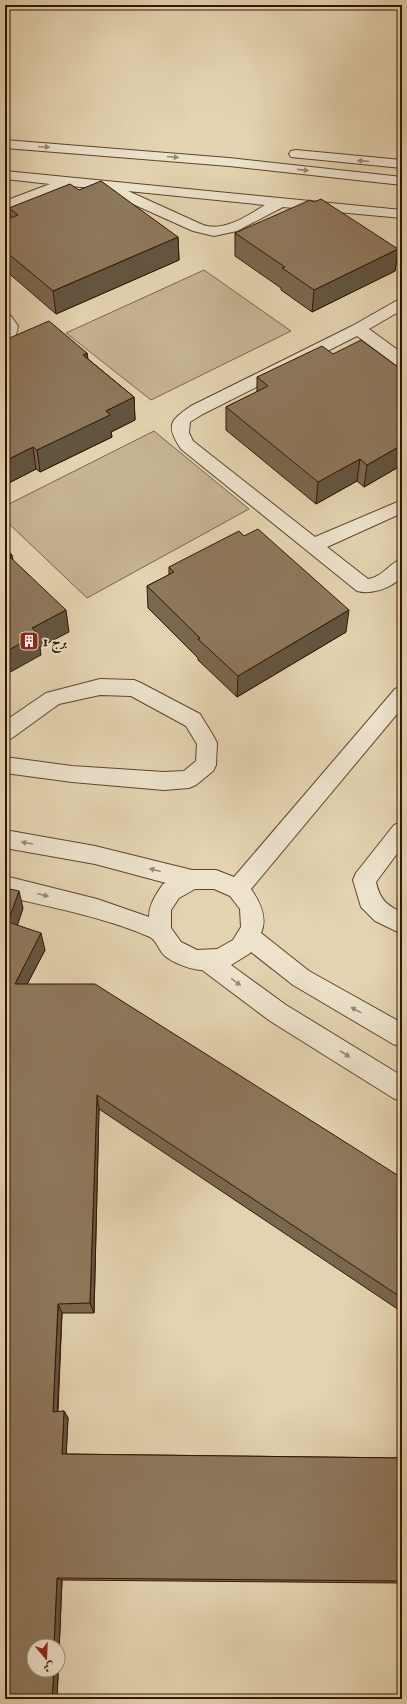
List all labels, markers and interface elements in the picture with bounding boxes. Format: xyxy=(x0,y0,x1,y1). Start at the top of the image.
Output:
one-way arrow xyxy=(38,143,50,150)
one-way arrow xyxy=(167,154,179,161)
one-way arrow xyxy=(357,157,369,164)
one-way arrow xyxy=(297,167,309,173)
building icon: برج 1 xyxy=(18,630,40,652)
place label: برج 1 xyxy=(43,633,67,654)
one-way arrow xyxy=(21,840,34,846)
one-way arrow xyxy=(148,867,160,873)
one-way arrow xyxy=(37,893,49,899)
one-way arrow xyxy=(231,978,242,987)
one-way arrow xyxy=(350,1007,362,1013)
one-way arrow xyxy=(340,1050,350,1058)
north arrow xyxy=(26,1638,66,1678)
text: ش xyxy=(42,1659,56,1675)

